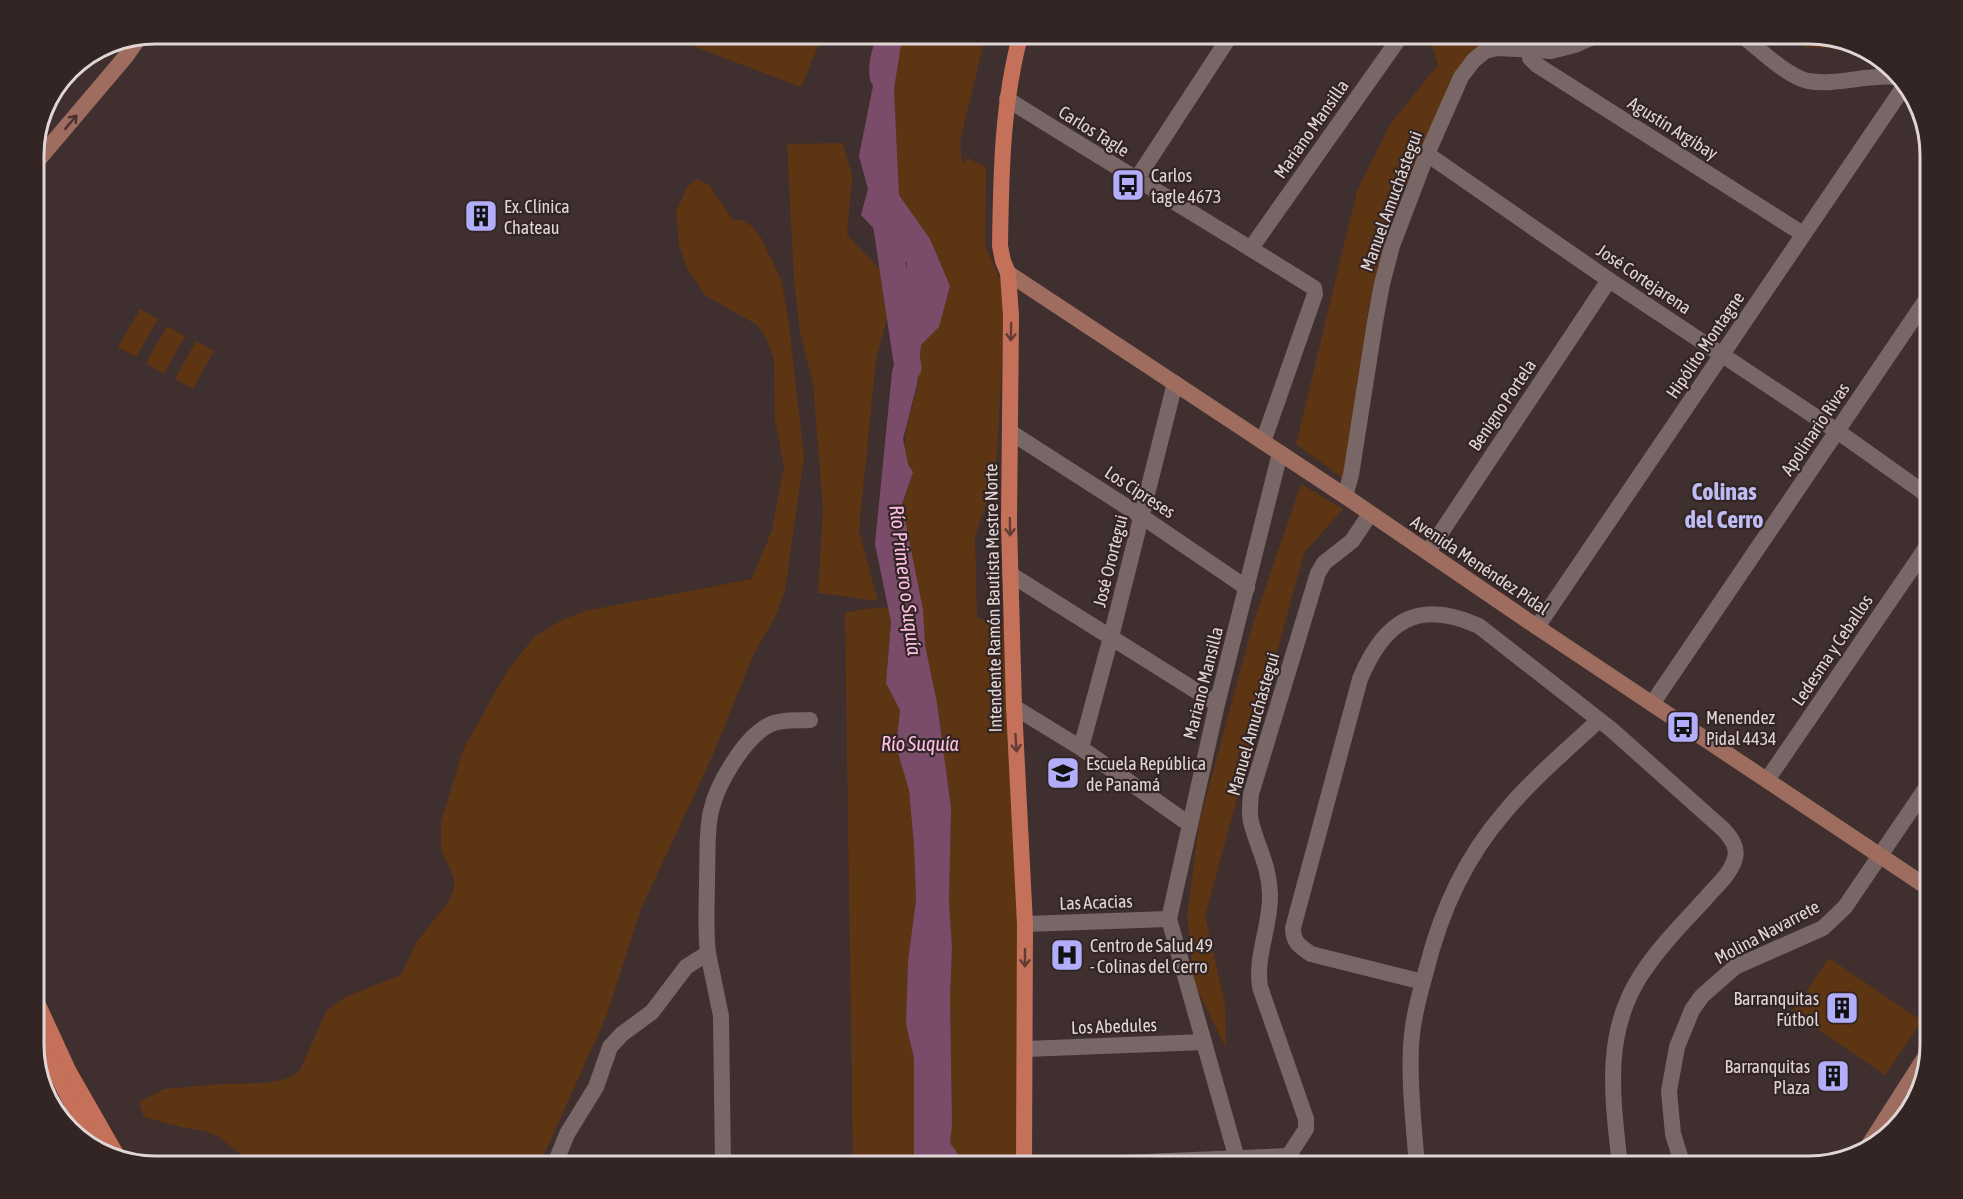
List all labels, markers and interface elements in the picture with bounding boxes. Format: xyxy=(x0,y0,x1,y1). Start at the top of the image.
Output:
street label: Mariano Mansilla xyxy=(1269,76,1353,182)
street label: Agustín Argibay xyxy=(1624,92,1722,164)
street label: Carlos Tagle xyxy=(1055,101,1133,161)
one-way arrow xyxy=(64,115,78,130)
street label: Manuel Amuchástegui xyxy=(1356,128,1426,274)
place label: Carlos tagle 4673 xyxy=(1151,165,1221,207)
bus stop icon: Carlos tagle 4673 xyxy=(1110,167,1146,203)
place label: Ex. Clínica Chateau xyxy=(504,196,570,238)
building icon: Ex. Clínica Chateau xyxy=(463,198,499,234)
street label: José Cortejarena xyxy=(1593,240,1695,318)
street label: Hipólito Montagne xyxy=(1662,288,1748,402)
one-way arrow xyxy=(1005,321,1017,341)
street label: Benigno Portela xyxy=(1464,355,1540,455)
street label: Apolinario Rivas xyxy=(1776,379,1854,479)
street label: Los Cipreses xyxy=(1101,462,1179,522)
street label: Intendente Ramón Bautista Mestre Norte xyxy=(980,463,1006,733)
district label: Colinas del Cerro xyxy=(1684,478,1764,533)
water label: Río Primero o Suquía xyxy=(885,504,927,656)
street label: Avenida Menéndez Pidal xyxy=(1407,511,1553,619)
street label: José Orortegui xyxy=(1088,513,1132,609)
one-way arrow xyxy=(1004,516,1015,536)
street label: Ledesma y Ceballos xyxy=(1787,591,1877,709)
street label: Mariano Mansilla xyxy=(1179,624,1227,742)
street label: Manuel Amuchástegui xyxy=(1223,650,1283,798)
place label: Menendez Pidal 4434 xyxy=(1706,707,1777,749)
bus stop icon: Menendez Pidal 4434 xyxy=(1665,709,1701,745)
water label: Río Suquía xyxy=(881,732,959,755)
one-way arrow xyxy=(1010,732,1021,752)
place label: Escuela República de Panamá xyxy=(1086,753,1206,795)
school or university icon: Escuela República de Panamá xyxy=(1045,755,1081,791)
street label: Las Acacias xyxy=(1059,890,1133,914)
street label: Molina Navarrete xyxy=(1711,896,1823,968)
place label: Centro de Salud 49 - Colinas del Cerro xyxy=(1090,935,1213,977)
hospital icon: Centro de Salud 49 - Colinas del Cerro xyxy=(1049,937,1085,973)
one-way arrow xyxy=(1019,948,1031,968)
place label: Barranquitas Fútbol xyxy=(1733,988,1819,1030)
building icon: Barranquitas Fútbol xyxy=(1824,990,1860,1026)
street label: Los Abedules xyxy=(1071,1014,1157,1038)
place label: Barranquitas Plaza xyxy=(1724,1056,1810,1098)
building icon: Barranquitas Plaza xyxy=(1815,1058,1851,1094)

